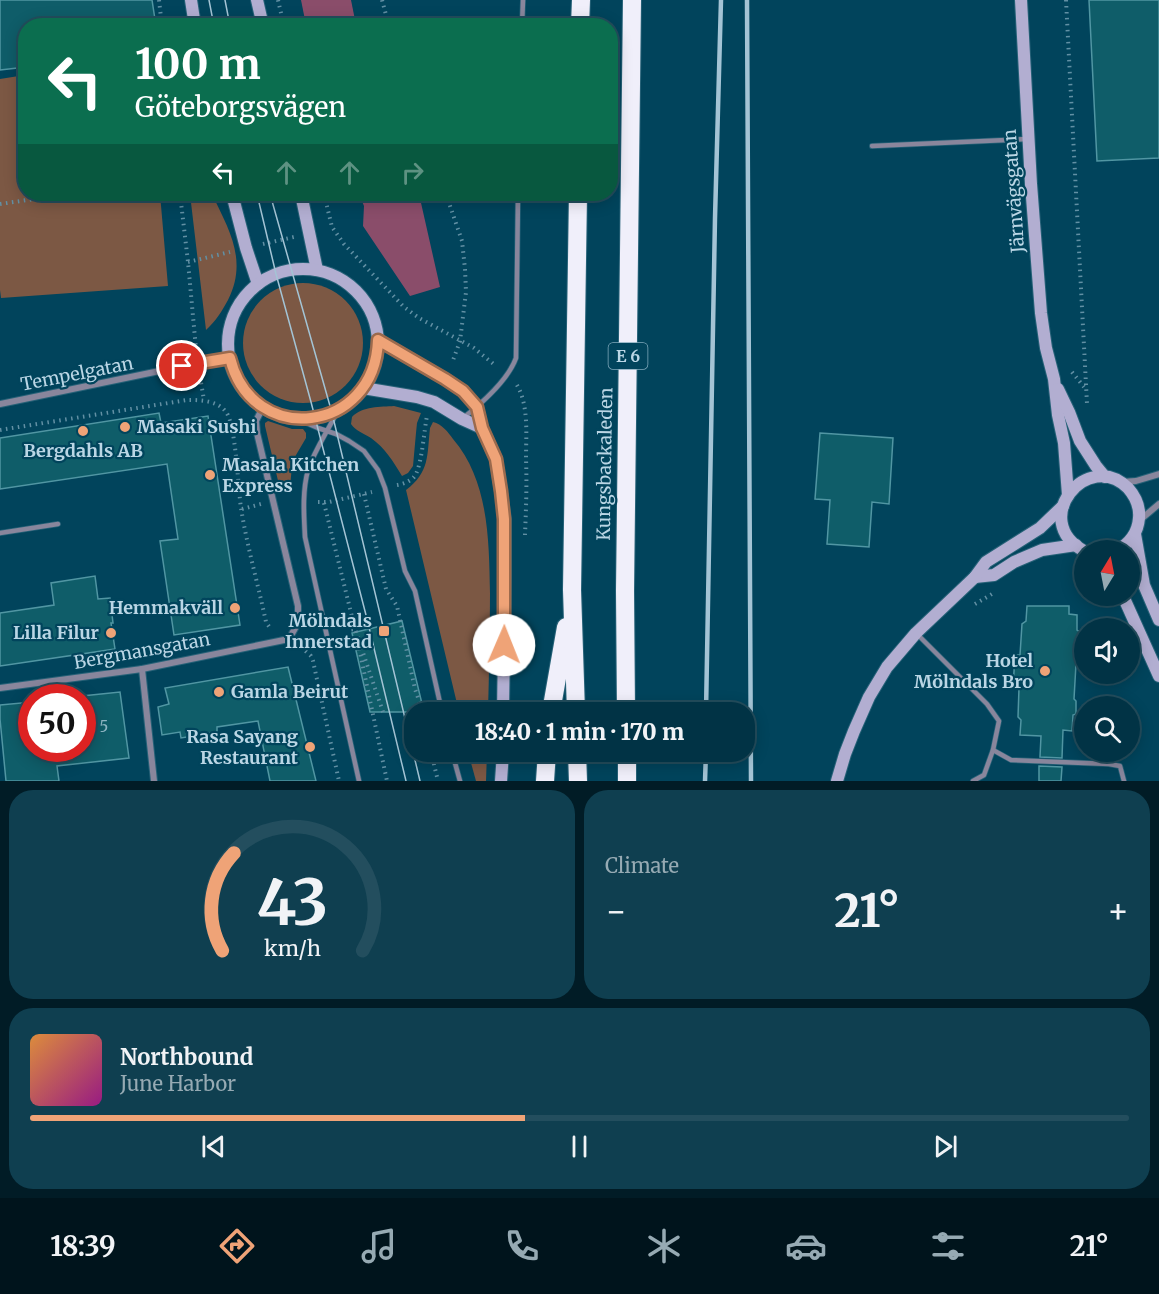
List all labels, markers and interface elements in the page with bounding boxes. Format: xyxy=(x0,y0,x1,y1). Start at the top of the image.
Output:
text: 100 m xyxy=(135,38,261,90)
icon: left xyxy=(36,42,114,120)
text: Göteborgsvägen xyxy=(135,90,346,124)
street label: Järnvägsgatan xyxy=(998,128,1029,255)
icon: left xyxy=(207,156,240,189)
icon: ahead xyxy=(270,156,303,189)
icon: ahead xyxy=(333,156,366,189)
icon: right xyxy=(396,156,429,189)
pin xyxy=(156,340,207,391)
road number: E 6 xyxy=(608,343,648,369)
icon: arrive xyxy=(165,349,198,382)
street label: Tempelgatan xyxy=(19,351,135,396)
street label: Kungsbackaleden xyxy=(592,387,617,541)
place label: Masaki Sushi xyxy=(137,415,256,438)
marker: Masaki Sushi xyxy=(118,420,132,434)
marker: Bergdahls AB xyxy=(76,424,90,438)
place label: Bergdahls AB xyxy=(23,439,143,462)
place label: Masala Kitchen Express xyxy=(222,453,359,497)
marker: Masala Kitchen Express xyxy=(203,468,217,482)
north arrow xyxy=(1074,540,1140,606)
map controls xyxy=(1074,540,1140,762)
place label: Hemmakväll xyxy=(109,596,223,619)
marker: Hemmakväll xyxy=(228,601,242,615)
place label: Mölndals Innerstad xyxy=(285,609,372,653)
position arrow xyxy=(472,613,536,677)
button: sound xyxy=(1074,618,1140,684)
place label: Lilla Filur xyxy=(13,621,99,644)
marker: Mölndals Innerstad xyxy=(377,624,391,638)
marker: Lilla Filur xyxy=(104,626,118,640)
street label: Bergmansgatan xyxy=(72,627,212,674)
place label: Hotel Mölndals Bro xyxy=(914,649,1033,693)
marker: Hotel Mölndals Bro xyxy=(1038,664,1052,678)
place label: Gamla Beirut xyxy=(231,680,349,703)
speed limit sign: 50 xyxy=(18,684,96,762)
marker: Gamla Beirut xyxy=(212,685,226,699)
button: search xyxy=(1074,696,1140,762)
house number: 5 xyxy=(100,717,108,736)
text: 18:40 · 1 min · 170 m xyxy=(475,718,684,746)
place label: Rasa Sayang Restaurant xyxy=(186,725,299,769)
marker: Rasa Sayang Restaurant xyxy=(303,740,317,754)
text: Climate xyxy=(605,853,679,878)
text: 43 xyxy=(256,864,328,942)
text: 21° xyxy=(834,883,900,939)
text: − xyxy=(605,891,627,932)
text: + xyxy=(1107,891,1129,932)
text: km/h xyxy=(264,936,320,963)
text: Northbound xyxy=(120,1043,253,1071)
text: June Harbor xyxy=(120,1071,236,1096)
icon: previous xyxy=(197,1130,230,1163)
icon: pause xyxy=(563,1130,596,1163)
icon: next xyxy=(929,1130,962,1163)
icon: directions xyxy=(216,1225,258,1267)
icon: music xyxy=(358,1225,400,1267)
icon: phone xyxy=(501,1225,543,1267)
icon: climate xyxy=(643,1225,685,1267)
icon: car xyxy=(785,1225,827,1267)
icon: filters xyxy=(927,1225,969,1267)
text: 18:39 xyxy=(50,1229,116,1263)
text: 21° xyxy=(1070,1229,1109,1263)

